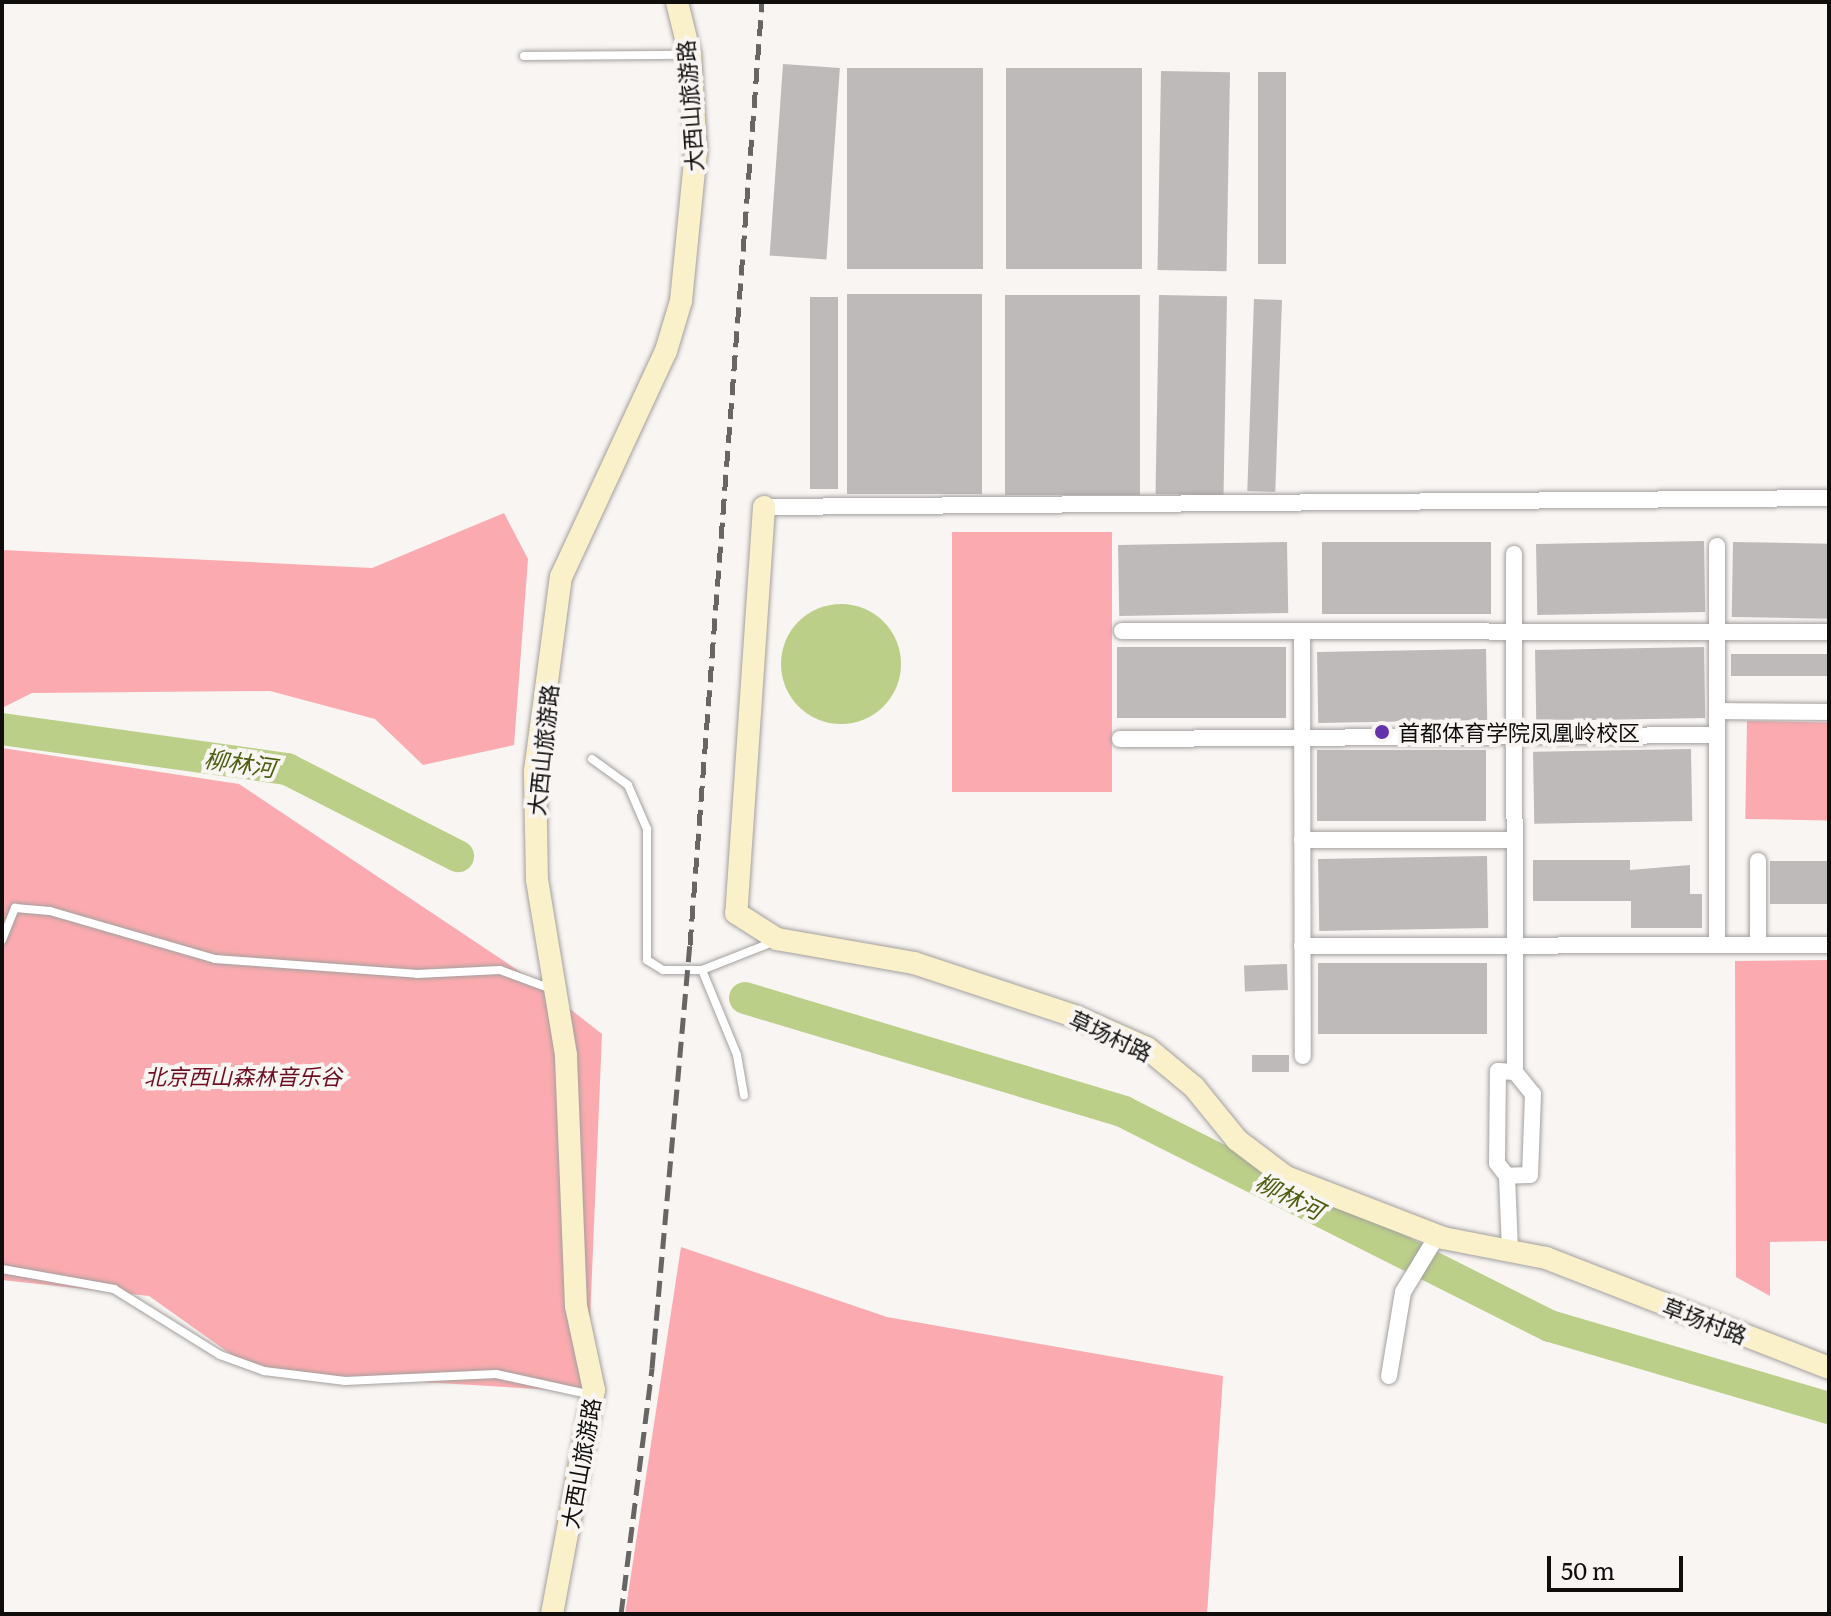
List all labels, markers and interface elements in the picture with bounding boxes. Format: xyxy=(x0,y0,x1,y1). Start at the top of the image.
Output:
street label: 大西山旅游路 xyxy=(671,39,707,173)
street label: 大西山旅游路 xyxy=(522,683,562,817)
place label: 首都体育学院凤凰岭校区 xyxy=(1398,719,1640,745)
marker: 首都体育学院凤凰岭校区 xyxy=(1373,723,1391,741)
water label: 柳林河 xyxy=(202,743,278,781)
street label: 草场村路 xyxy=(1066,1004,1156,1066)
park label: 北京西山森林音乐谷 xyxy=(144,1063,342,1089)
water label: 柳林河 xyxy=(1251,1166,1329,1224)
street label: 草场村路 xyxy=(1659,1292,1751,1348)
street label: 大西山旅游路 xyxy=(556,1396,604,1530)
scale bar xyxy=(1551,1540,1687,1590)
text: 50 m xyxy=(1561,1552,1615,1587)

